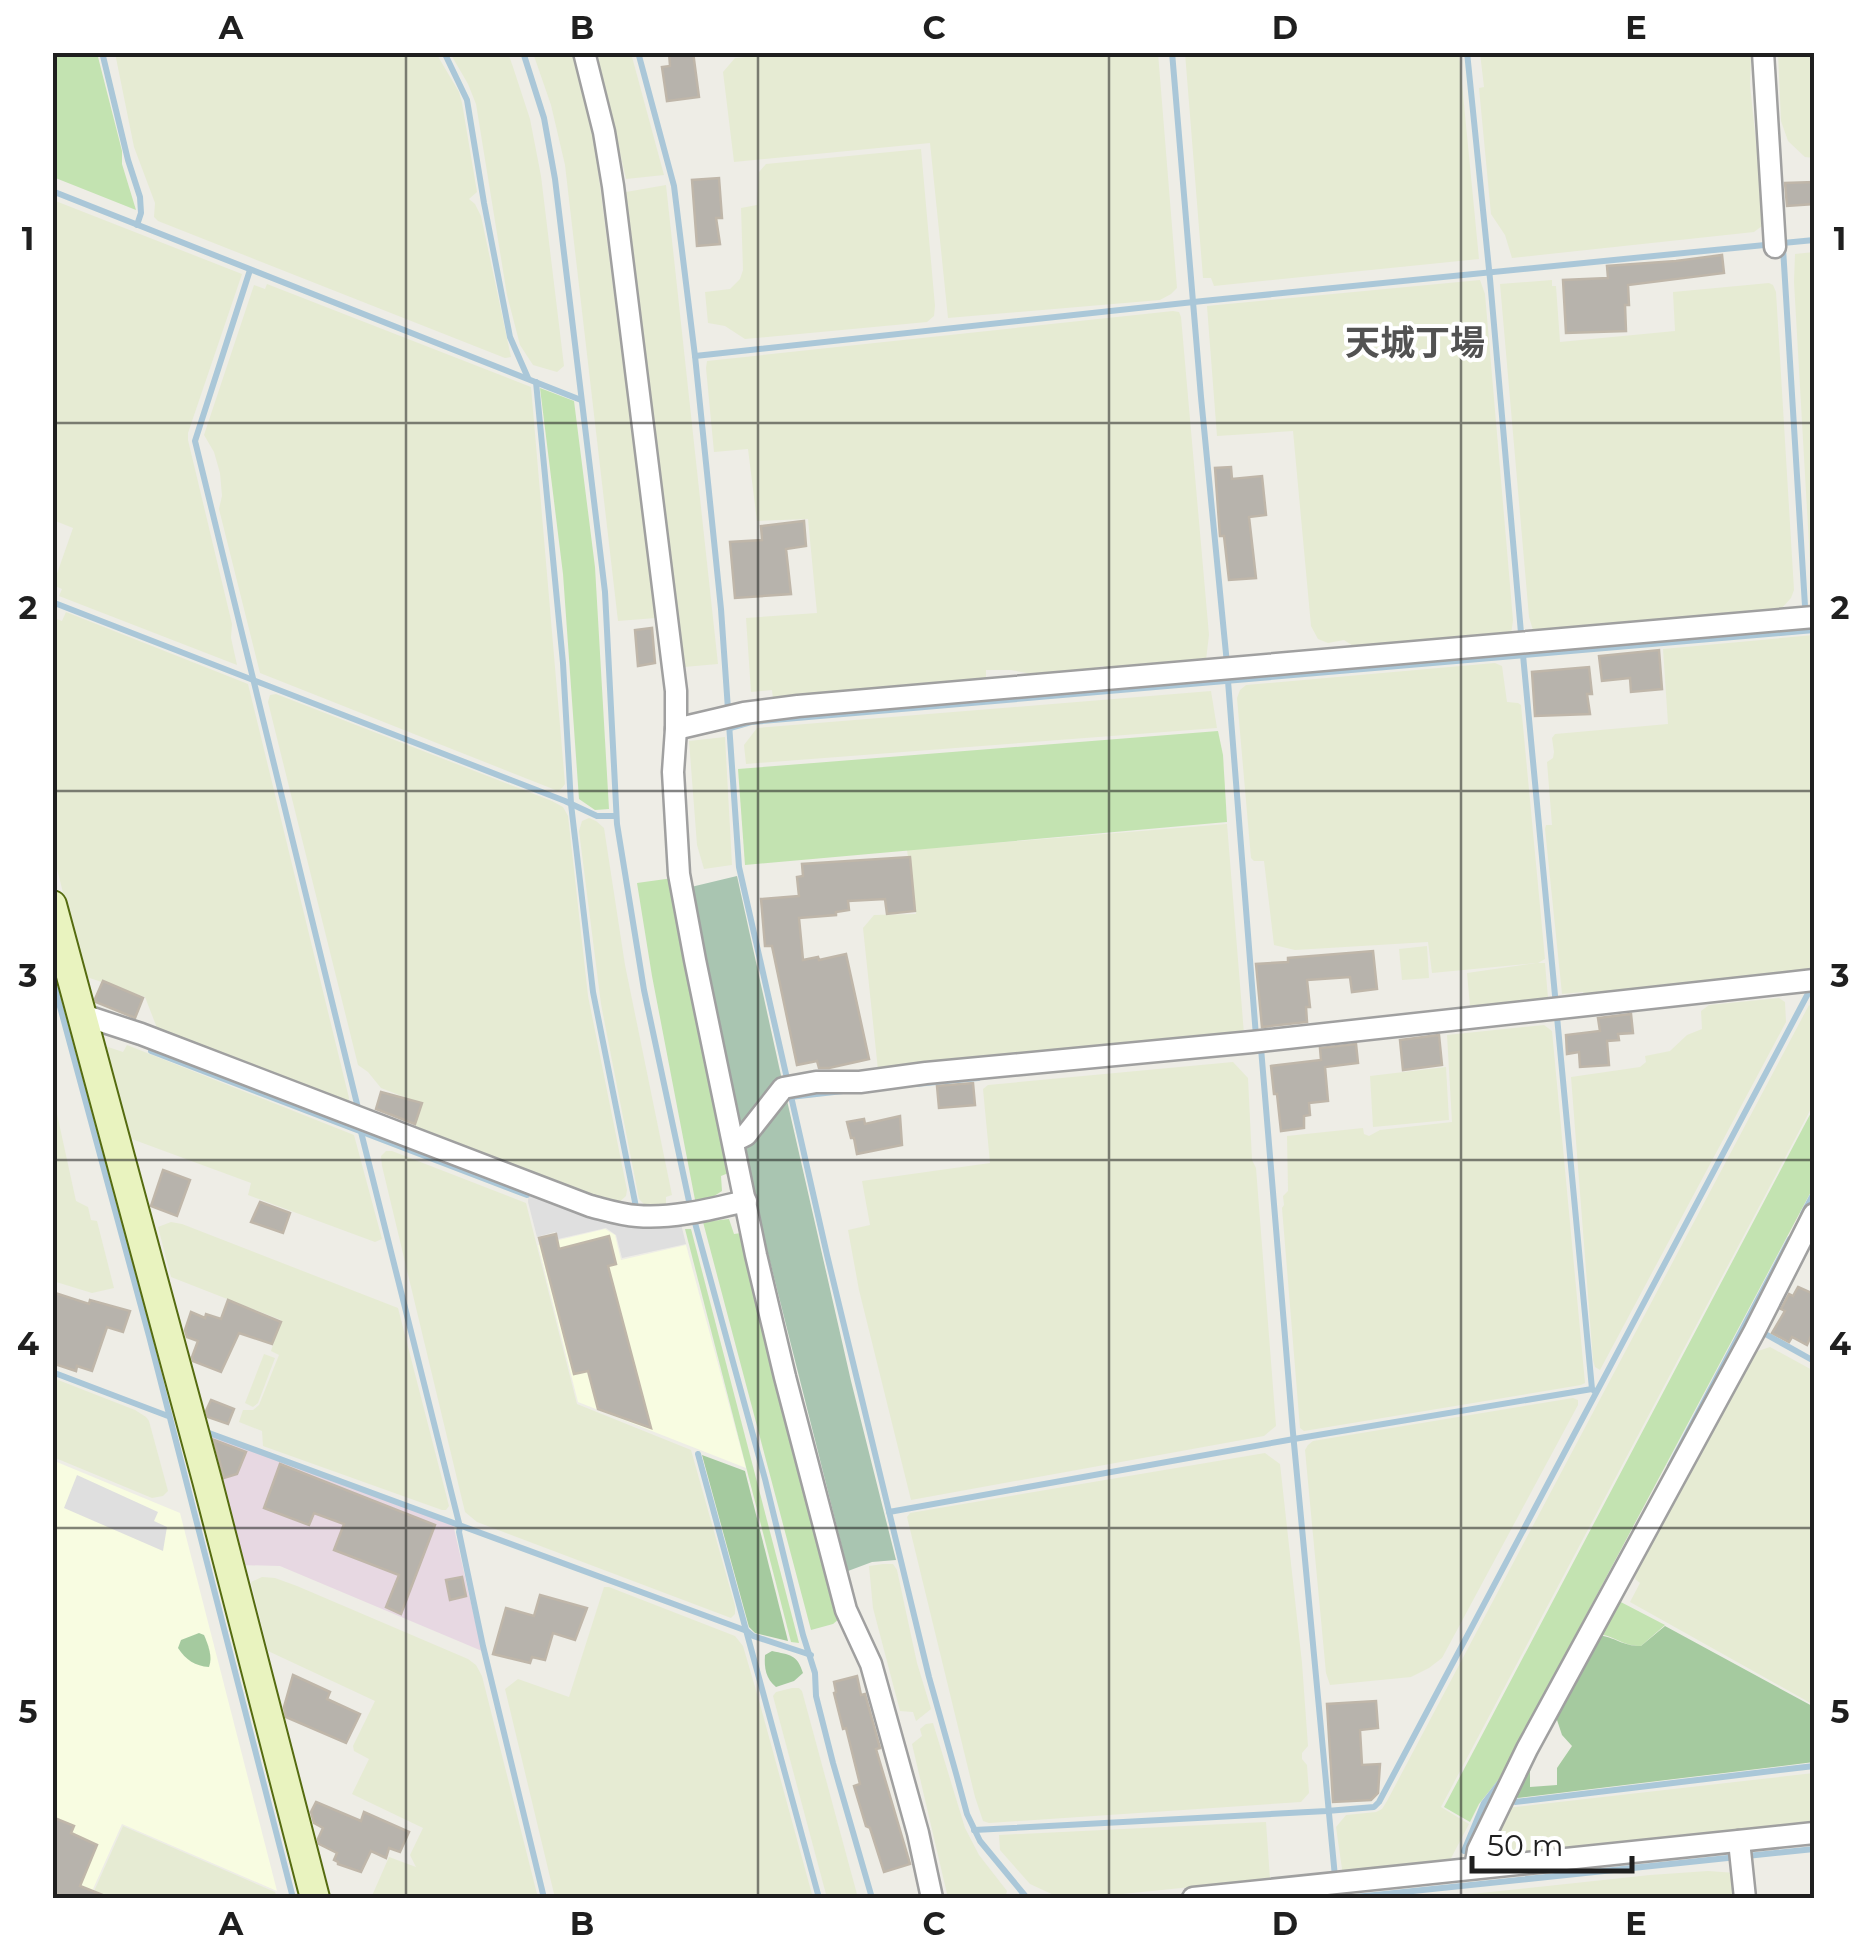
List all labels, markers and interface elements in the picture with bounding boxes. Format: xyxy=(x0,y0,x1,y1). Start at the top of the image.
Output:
text: A xyxy=(218,8,244,47)
text: B xyxy=(570,8,594,47)
text: C xyxy=(922,8,946,47)
text: D xyxy=(1272,8,1298,47)
text: E xyxy=(1625,8,1647,47)
text: 1 xyxy=(22,219,34,258)
text: 1 xyxy=(1834,219,1846,258)
district label: 天城丁場 xyxy=(1345,321,1485,364)
text: 2 xyxy=(19,588,37,627)
text: 2 xyxy=(1831,588,1849,627)
text: 3 xyxy=(18,956,37,995)
text: 3 xyxy=(1830,956,1849,995)
text: 4 xyxy=(17,1324,39,1363)
text: 4 xyxy=(1829,1324,1851,1363)
text: 5 xyxy=(18,1692,38,1731)
text: 5 xyxy=(1830,1692,1850,1731)
scale bar xyxy=(1472,1811,1632,1873)
text: 50 m xyxy=(1487,1827,1564,1864)
text: A xyxy=(218,1904,244,1943)
text: B xyxy=(570,1904,594,1943)
text: C xyxy=(922,1904,946,1943)
text: D xyxy=(1272,1904,1298,1943)
text: E xyxy=(1625,1904,1647,1943)

